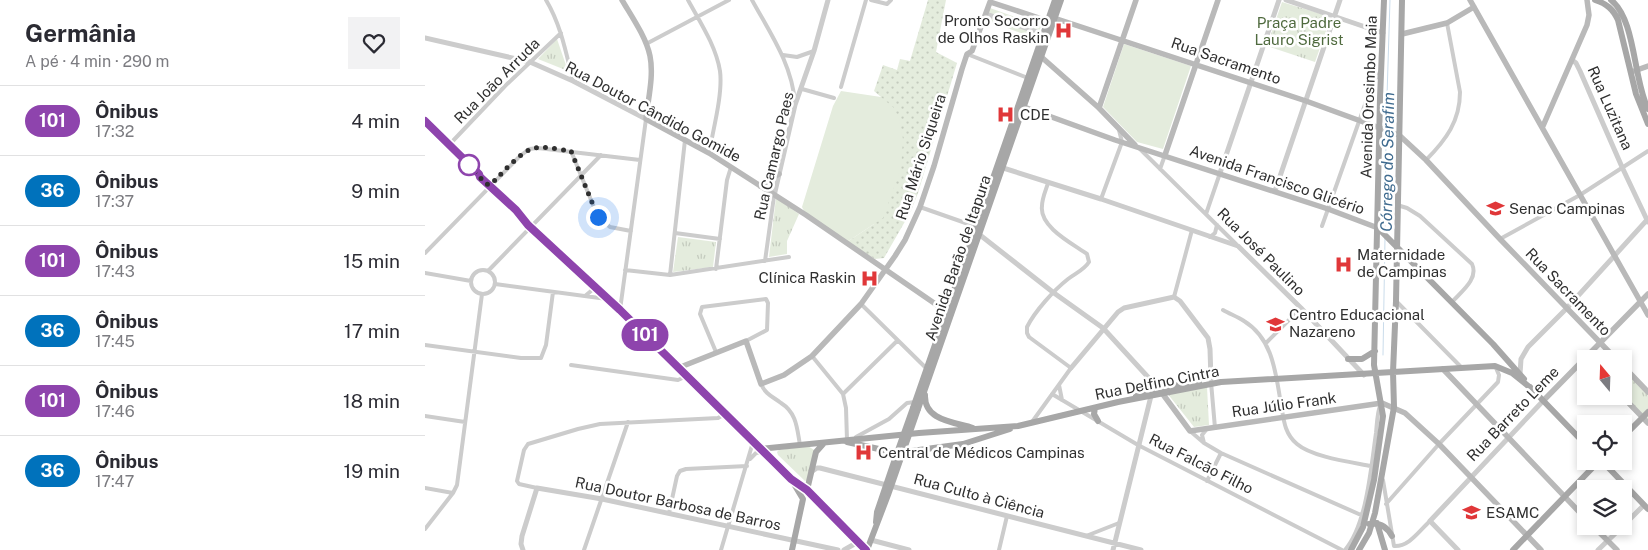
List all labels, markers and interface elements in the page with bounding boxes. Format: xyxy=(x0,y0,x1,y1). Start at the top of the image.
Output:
place label: Pronto Socorro de Olhos Raskin xyxy=(938,12,1049,46)
park label: Praça Padre Lauro Sigrist xyxy=(1254,14,1344,48)
street label: Avenida Orosimbo Maia xyxy=(1357,15,1380,179)
button: heart xyxy=(348,17,400,69)
text: Germânia xyxy=(25,19,136,47)
hospital icon: Pronto Socorro de Olhos Raskin xyxy=(1053,20,1073,40)
street label: Rua João Arruda xyxy=(450,34,543,127)
street label: Rua Sacramento xyxy=(1169,34,1283,87)
text: A pé · 4 min · 290 m xyxy=(25,52,169,71)
street label: Rua Doutor Cândido Gomide xyxy=(563,58,744,165)
street label: Rua Luzitana xyxy=(1584,63,1637,152)
street label: Rua Camargo Paes xyxy=(751,90,797,222)
street label: Rua Mário Siqueira xyxy=(892,92,949,222)
water label: Córrego do Serafim xyxy=(1377,92,1398,232)
text: Ônibus xyxy=(95,100,158,122)
hospital icon: CDE xyxy=(996,105,1016,125)
place label: CDE xyxy=(1020,106,1050,123)
text: 101 xyxy=(39,110,66,131)
text: 4 min xyxy=(351,110,400,132)
text: 17:32 xyxy=(95,122,134,141)
street label: Avenida Francisco Glicério xyxy=(1188,142,1367,217)
unlabelled marker xyxy=(458,154,480,176)
text: Ônibus xyxy=(95,170,158,192)
street label: Avenida Barão de Itapura xyxy=(921,173,994,343)
text: 36 xyxy=(41,180,64,201)
text: 9 min xyxy=(351,180,400,202)
text: 17:37 xyxy=(95,192,134,211)
school or university icon: Senac Campinas xyxy=(1485,199,1505,219)
place label: Senac Campinas xyxy=(1509,200,1625,217)
street label: Rua José Paulino xyxy=(1214,204,1309,299)
your location xyxy=(586,205,611,230)
text: Ônibus xyxy=(95,240,158,262)
street label: Rua Sacramento xyxy=(1522,244,1614,339)
place label: Maternidade de Campinas xyxy=(1357,246,1447,280)
text: 101 xyxy=(39,250,66,271)
text: 15 min xyxy=(343,250,400,272)
hospital icon: Maternidade de Campinas xyxy=(1333,254,1353,274)
text: 17:43 xyxy=(95,262,135,281)
hospital icon: Clínica Raskin xyxy=(860,268,880,288)
place label: Clínica Raskin xyxy=(758,269,856,286)
place label: Centro Educacional Nazareno xyxy=(1289,306,1425,340)
text: Ônibus xyxy=(95,310,158,332)
school or university icon: Centro Educacional Nazareno xyxy=(1265,314,1285,334)
line badge: 101 xyxy=(616,319,674,351)
text: 36 xyxy=(41,320,64,341)
text: 17 min xyxy=(344,320,400,342)
text: 101 xyxy=(631,324,659,345)
text: 17:45 xyxy=(95,332,135,351)
north arrow xyxy=(1577,350,1633,405)
map controls xyxy=(1577,350,1632,535)
street label: Rua Delfino Cintra xyxy=(1093,362,1220,403)
street label: Rua Barreto Leme xyxy=(1463,363,1562,464)
text: Ônibus xyxy=(95,380,158,402)
street label: Rua Júlio Frank xyxy=(1231,389,1337,420)
text: 101 xyxy=(39,390,66,411)
text: 18 min xyxy=(343,390,400,412)
text: 17:46 xyxy=(95,402,135,421)
button: locate xyxy=(1577,415,1632,470)
street label: Rua Falcão Filho xyxy=(1146,430,1256,497)
hospital icon: Central de Médicos Campinas xyxy=(854,443,874,463)
place label: Central de Médicos Campinas xyxy=(878,444,1085,461)
text: Ônibus xyxy=(95,450,158,472)
text: 36 xyxy=(41,460,64,481)
text: 19 min xyxy=(344,460,400,482)
street label: Rua Culto à Ciência xyxy=(912,470,1046,521)
text: 17:47 xyxy=(95,472,134,491)
street label: Rua Doutor Barbosa de Barros xyxy=(574,473,782,534)
button: layers xyxy=(1577,480,1632,535)
school or university icon: ESAMC xyxy=(1462,503,1482,523)
place label: ESAMC xyxy=(1486,504,1539,521)

